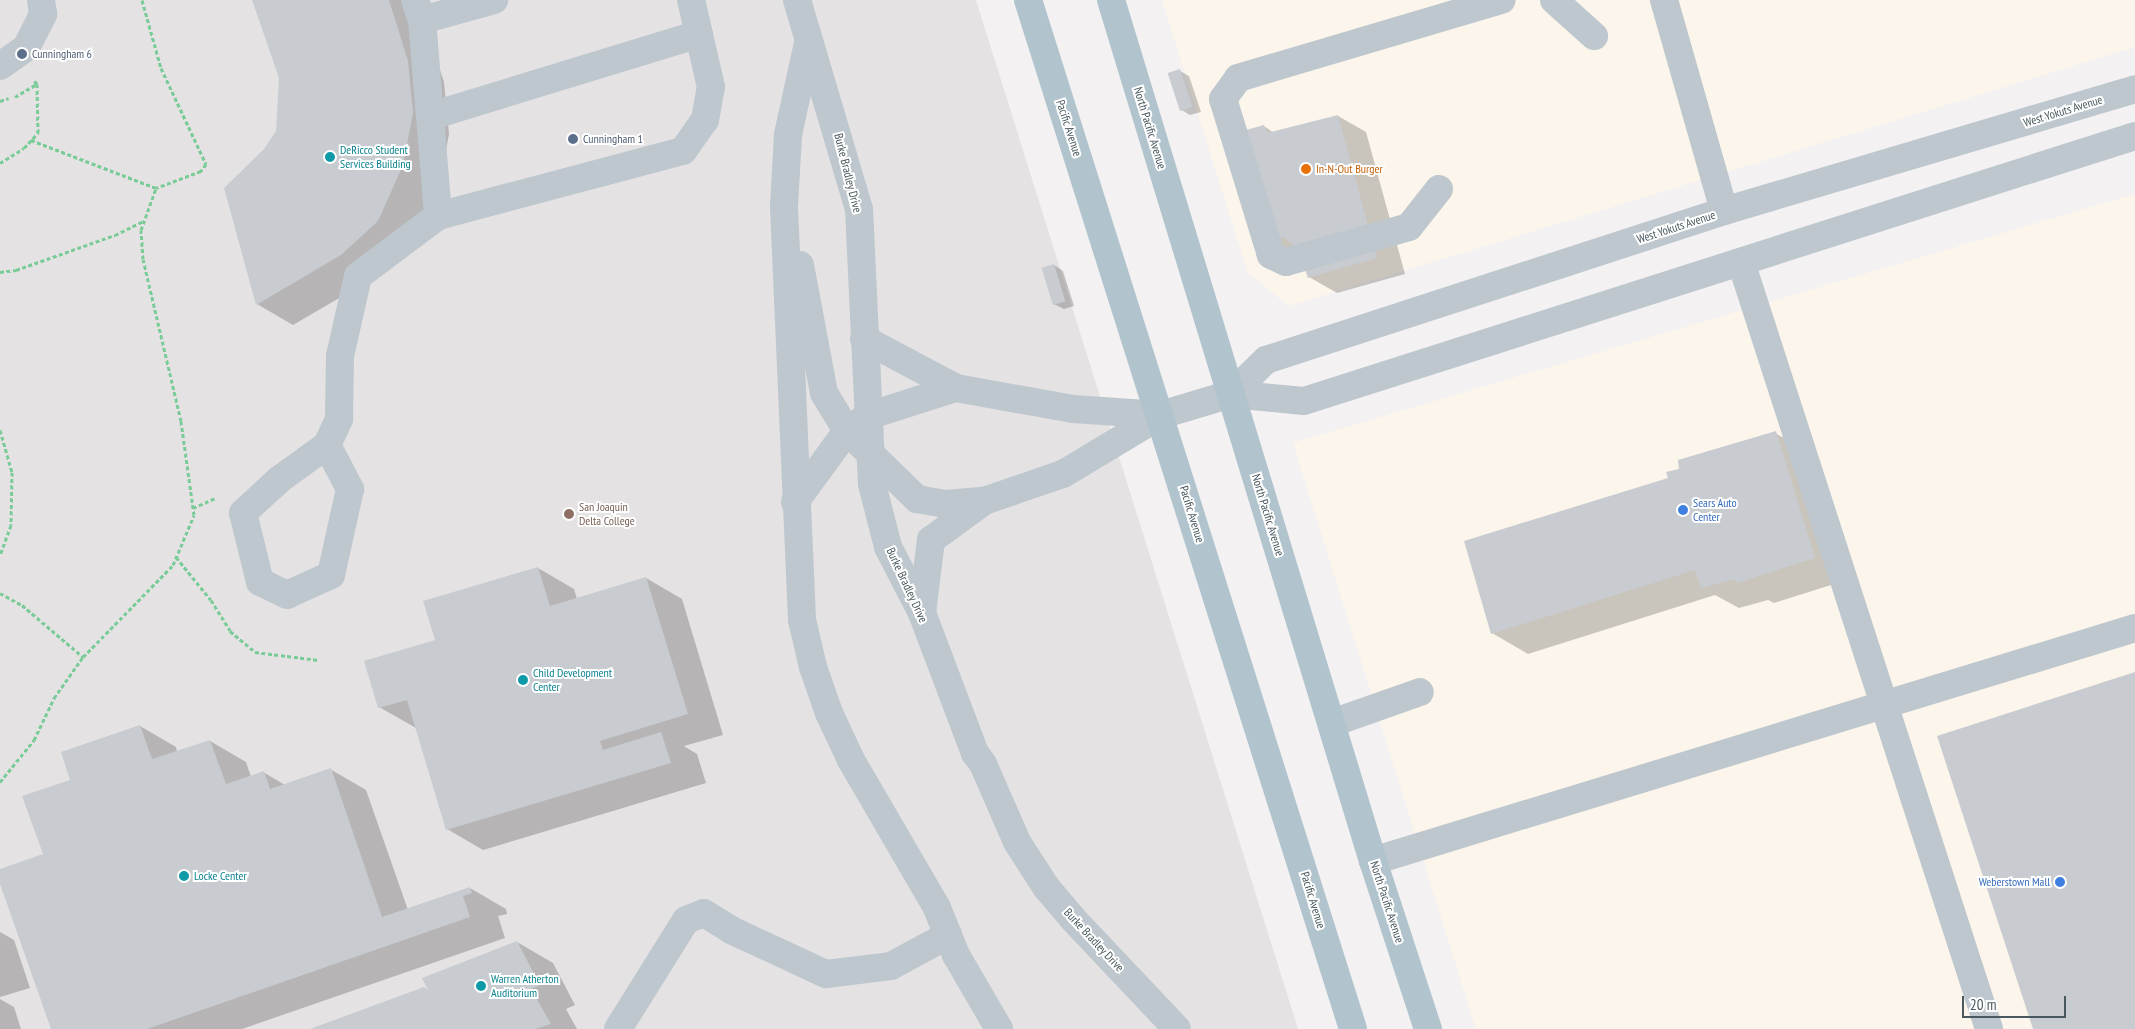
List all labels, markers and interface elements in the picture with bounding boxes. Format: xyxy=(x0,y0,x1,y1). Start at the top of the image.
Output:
place label: Cunningham 6 xyxy=(32,47,92,61)
marker: Cunningham 6 xyxy=(16,48,28,60)
street label: North Pacific Avenue xyxy=(1131,85,1169,171)
street label: West Yokuts Avenue xyxy=(2022,92,2104,130)
street label: Pacific Avenue xyxy=(1053,98,1085,158)
place label: Cunningham 1 xyxy=(583,132,643,146)
street label: Burke Bradley Drive xyxy=(831,132,865,214)
marker: Cunningham 1 xyxy=(567,133,579,145)
place label: DeRicco Student Services Building xyxy=(340,143,411,171)
marker: DeRicco Student Services Building xyxy=(324,151,336,163)
place label: In-N-Out Burger xyxy=(1316,162,1383,176)
marker: In-N-Out Burger xyxy=(1300,163,1312,175)
street label: West Yokuts Avenue xyxy=(1635,207,1717,247)
street label: North Pacific Avenue xyxy=(1249,472,1287,558)
street label: Pacific Avenue xyxy=(1176,484,1208,544)
place label: Sears Auto Center xyxy=(1693,496,1737,524)
place label: San Joaquin Delta College xyxy=(579,500,635,528)
marker: Sears Auto Center xyxy=(1677,504,1689,516)
marker: San Joaquin Delta College xyxy=(563,508,575,520)
street label: Burke Bradley Drive xyxy=(883,545,931,625)
place label: Child Development Center xyxy=(533,666,612,694)
marker: Child Development Center xyxy=(517,674,529,686)
street label: North Pacific Avenue xyxy=(1367,859,1407,945)
place label: Locke Center xyxy=(194,869,247,883)
marker: Locke Center xyxy=(178,870,190,882)
street label: Pacific Avenue xyxy=(1297,870,1329,930)
place label: Weberstown Mall xyxy=(1979,875,2050,889)
marker: Weberstown Mall xyxy=(2054,876,2066,888)
street label: Burke Bradley Drive xyxy=(1061,905,1127,975)
place label: Warren Atherton Auditorium xyxy=(491,972,559,1000)
marker: Warren Atherton Auditorium xyxy=(475,980,487,992)
scale bar xyxy=(1965,986,2069,1018)
text: 20 m xyxy=(1970,995,1996,1014)

